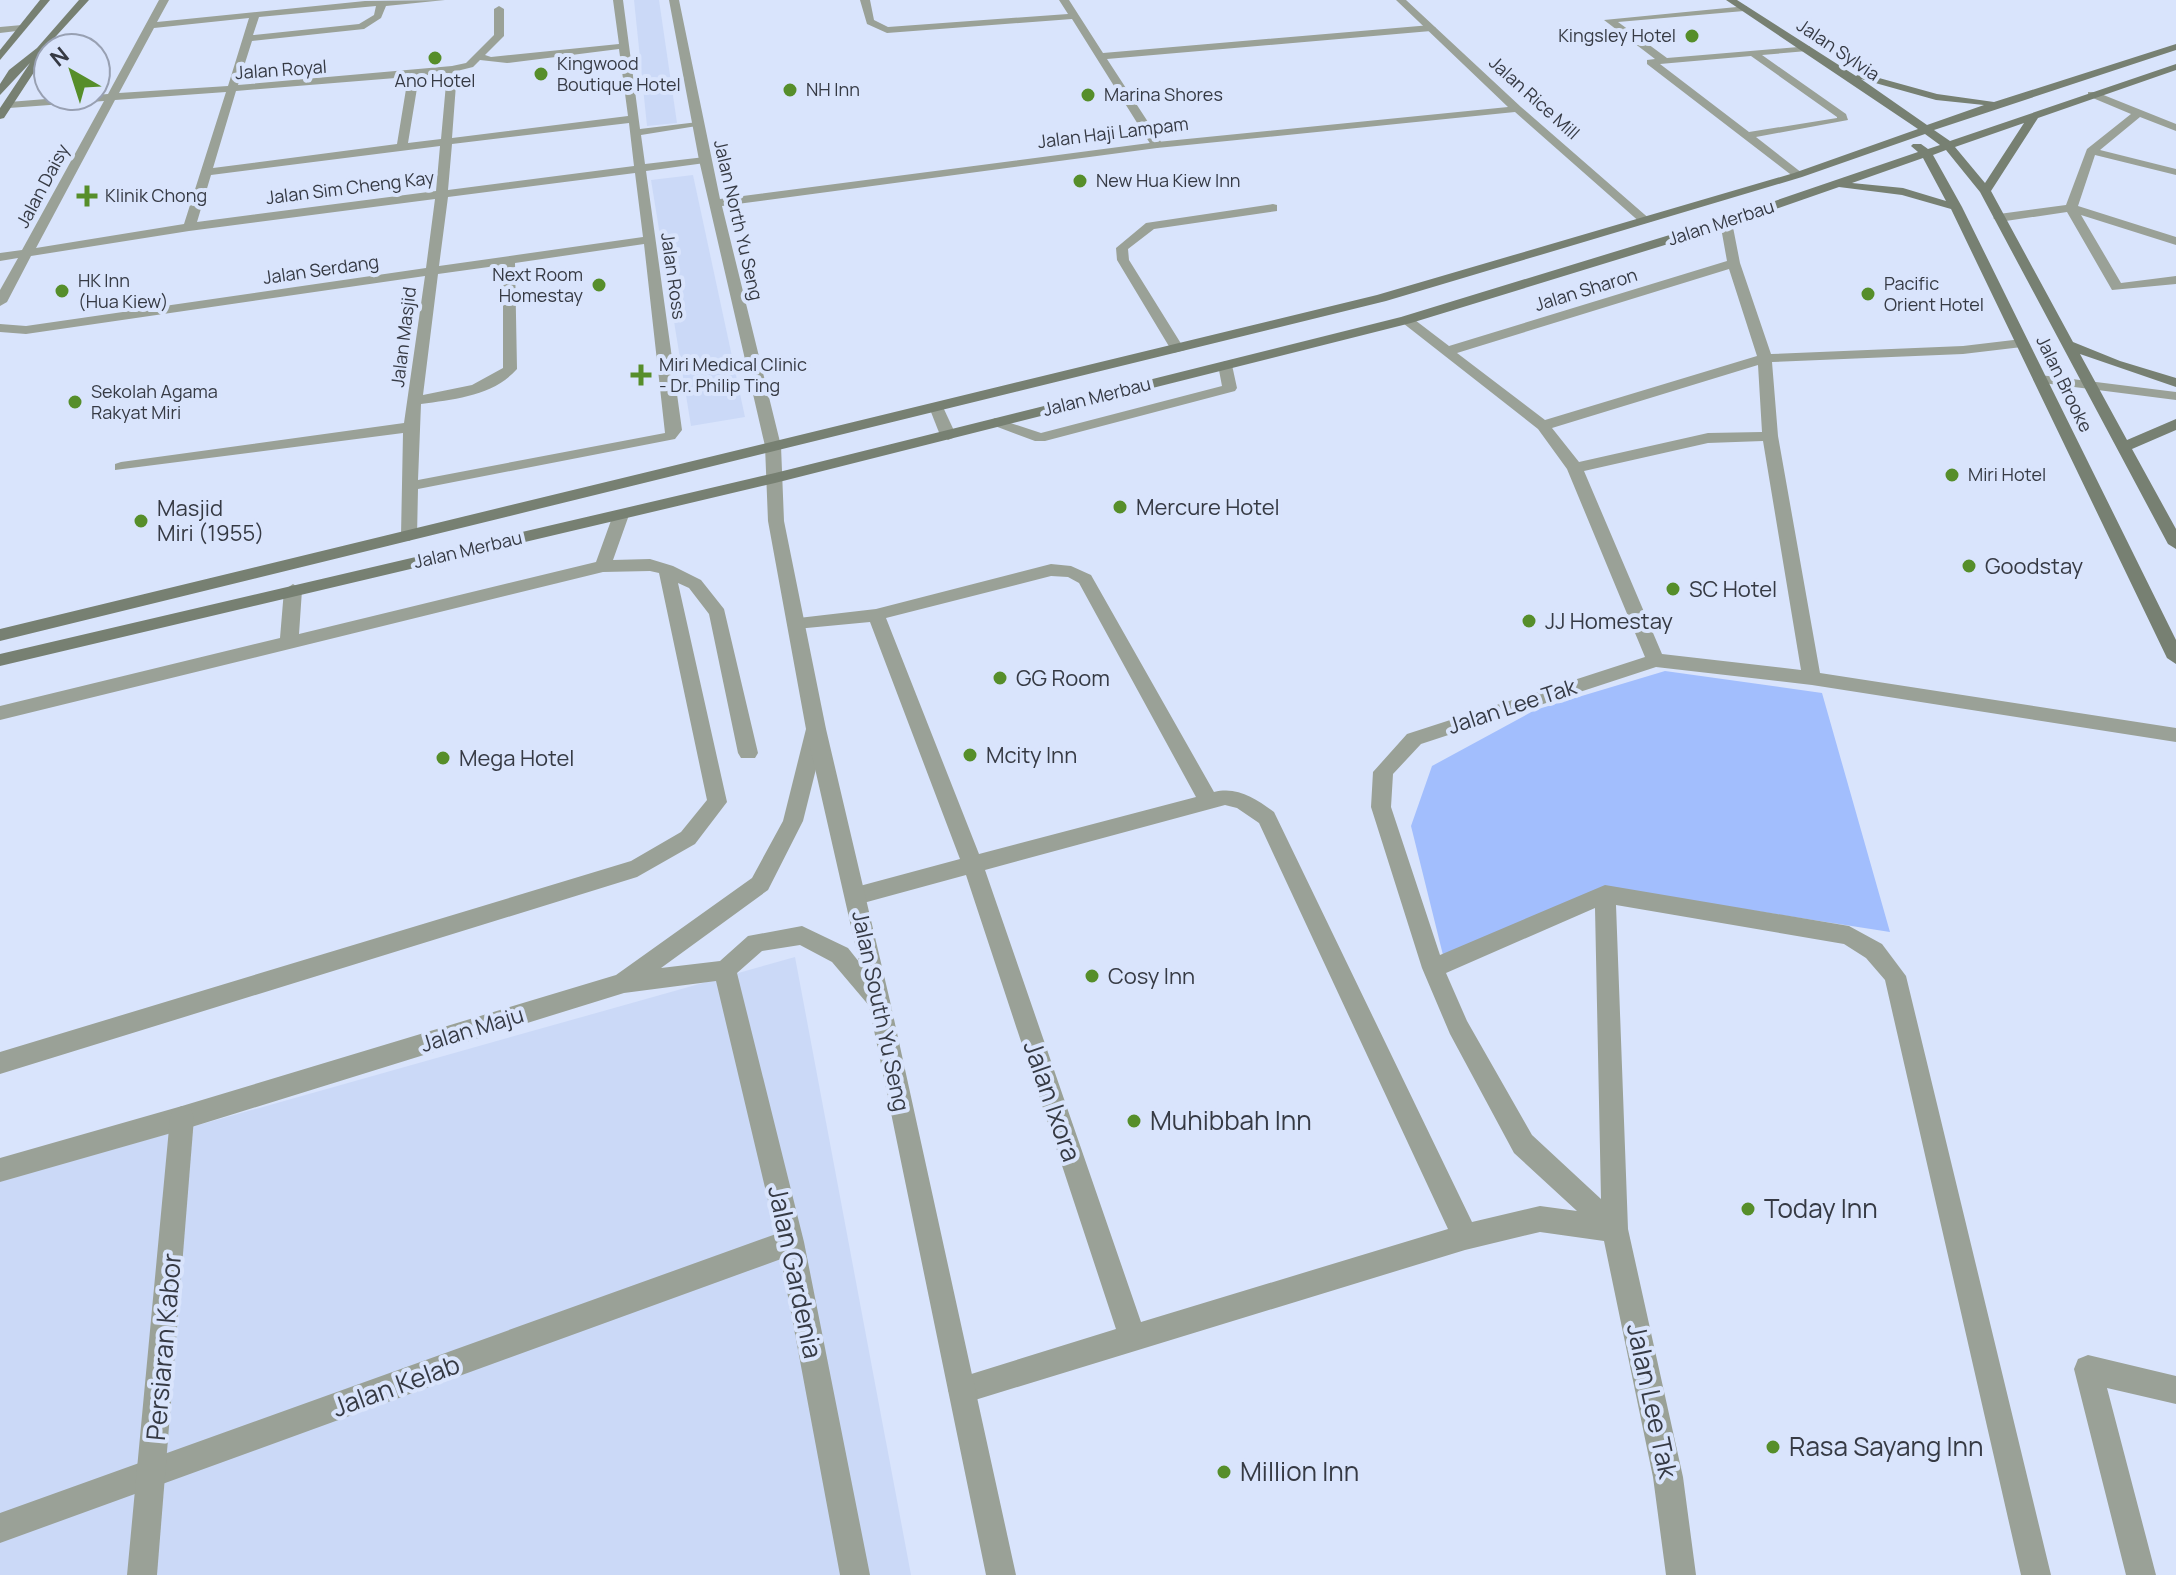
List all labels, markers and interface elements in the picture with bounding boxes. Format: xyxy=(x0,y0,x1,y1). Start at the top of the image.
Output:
street label: Jalan Sylvia xyxy=(1793,13,1885,86)
place label: Kingsley Hotel xyxy=(1558,23,1676,47)
marker: Kingsley Hotel xyxy=(1683,27,1701,45)
north arrow xyxy=(32,32,112,112)
text: N xyxy=(44,40,75,73)
marker: Ano Hotel xyxy=(426,49,444,67)
street label: Jalan Rice Mill xyxy=(1484,50,1585,144)
place label: Kingwood Boutique Hotel xyxy=(557,51,681,96)
street label: Jalan Royal xyxy=(234,54,328,84)
marker: Kingwood Boutique Hotel xyxy=(532,65,550,83)
place label: Ano Hotel xyxy=(395,68,475,92)
place label: NH Inn xyxy=(806,77,860,101)
marker: NH Inn xyxy=(781,81,799,99)
place label: Marina Shores xyxy=(1104,82,1223,106)
marker: Marina Shores xyxy=(1079,86,1097,104)
street label: Jalan Haji Lampam xyxy=(1036,111,1190,153)
street label: Jalan North Yu Seng xyxy=(709,137,769,302)
street label: Jalan Daisy xyxy=(10,139,74,232)
street label: Jalan Sim Cheng Kay xyxy=(264,165,436,209)
place label: New Hua Kiew Inn xyxy=(1096,168,1241,192)
marker: New Hua Kiew Inn xyxy=(1071,172,1089,190)
place label: Klinik Chong xyxy=(105,183,207,207)
marker: Klinik Chong xyxy=(76,185,98,207)
street label: Jalan Merbau xyxy=(1665,194,1777,251)
street label: Jalan Ross xyxy=(656,231,692,321)
street label: Jalan Serdang xyxy=(261,249,380,289)
place label: Next Room Homestay xyxy=(492,262,583,307)
street label: Jalan Sharon xyxy=(1531,262,1640,316)
place label: HK Inn (Hua Kiew) xyxy=(78,268,168,313)
place label: Pacific Orient Hotel xyxy=(1884,271,1984,316)
marker: Next Room Homestay xyxy=(590,276,608,294)
marker: HK Inn (Hua Kiew) xyxy=(53,282,71,300)
street label: Jalan Masjid xyxy=(385,285,421,388)
marker: Pacific Orient Hotel xyxy=(1859,285,1877,303)
street label: Jalan Brooke xyxy=(2031,331,2099,436)
place label: Miri Medical Clinic - Dr. Philip Ting xyxy=(659,352,807,397)
marker: Miri Medical Clinic - Dr. Philip Ting xyxy=(630,364,652,386)
street label: Jalan Merbau xyxy=(1040,371,1153,421)
place label: Sekolah Agama Rakyat Miri xyxy=(91,379,218,424)
marker: Sekolah Agama Rakyat Miri xyxy=(66,393,84,411)
place label: Miri Hotel xyxy=(1968,462,2046,486)
marker: Miri Hotel xyxy=(1943,466,1961,484)
place label: Mercure Hotel xyxy=(1136,492,1280,522)
place label: Masjid Miri (1955) xyxy=(157,493,264,548)
marker: Mercure Hotel xyxy=(1111,498,1129,516)
marker: Masjid Miri (1955) xyxy=(132,512,150,530)
street label: Jalan Merbau xyxy=(411,525,524,573)
place label: Goodstay xyxy=(1985,551,2083,581)
marker: Goodstay xyxy=(1960,557,1978,575)
place label: SC Hotel xyxy=(1689,574,1777,604)
marker: SC Hotel xyxy=(1664,580,1682,598)
place label: JJ Homestay xyxy=(1545,606,1673,636)
marker: JJ Homestay xyxy=(1520,612,1538,630)
place label: GG Room xyxy=(1016,663,1110,693)
marker: GG Room xyxy=(991,669,1009,687)
street label: Jalan Lee Tak xyxy=(1444,671,1581,741)
place label: Mcity Inn xyxy=(986,740,1077,770)
place label: Mega Hotel xyxy=(459,743,574,773)
marker: Mcity Inn xyxy=(961,746,979,764)
marker: Mega Hotel xyxy=(434,749,452,767)
street label: Jalan South Yu Seng xyxy=(845,908,917,1114)
place label: Cosy Inn xyxy=(1108,961,1195,991)
marker: Cosy Inn xyxy=(1083,967,1101,985)
street label: Jalan Maju xyxy=(417,999,527,1059)
street label: Jalan Ixora xyxy=(1015,1035,1090,1166)
place label: Muhibbah Inn xyxy=(1150,1102,1312,1138)
marker: Muhibbah Inn xyxy=(1125,1112,1143,1130)
street label: Jalan Gardenia xyxy=(760,1182,832,1361)
place label: Today Inn xyxy=(1764,1190,1878,1226)
marker: Today Inn xyxy=(1739,1200,1757,1218)
street label: Persiaran Kabor xyxy=(137,1252,189,1442)
street label: Jalan Lee Tak xyxy=(1619,1320,1687,1483)
street label: Jalan Kelab xyxy=(327,1345,464,1425)
place label: Rasa Sayang Inn xyxy=(1789,1428,1983,1464)
marker: Rasa Sayang Inn xyxy=(1764,1438,1782,1456)
place label: Million Inn xyxy=(1240,1453,1359,1489)
marker: Million Inn xyxy=(1215,1463,1233,1481)

